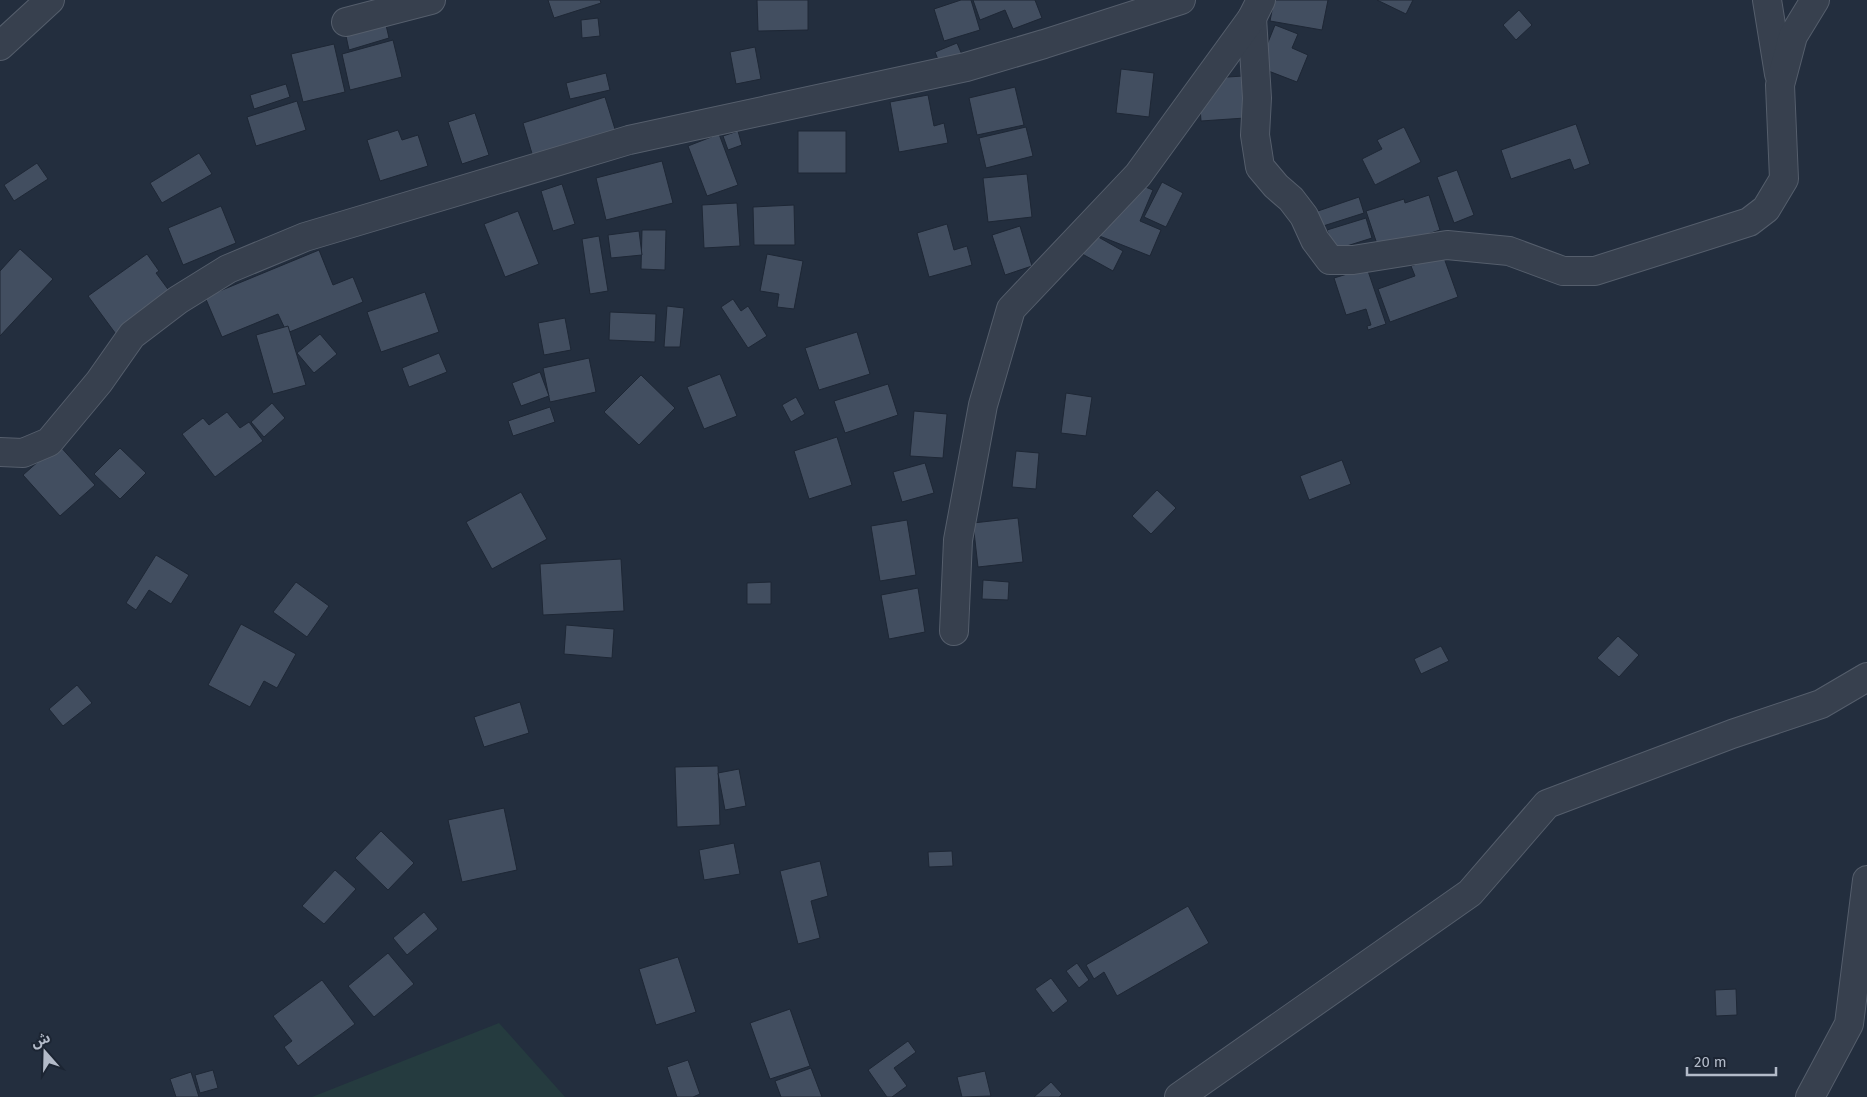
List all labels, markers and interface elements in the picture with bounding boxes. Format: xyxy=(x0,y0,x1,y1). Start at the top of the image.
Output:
north arrow xyxy=(20,1027,70,1077)
text: ش xyxy=(29,1029,53,1052)
scale bar xyxy=(1687,1044,1776,1076)
text: 20 m xyxy=(1694,1053,1727,1071)

